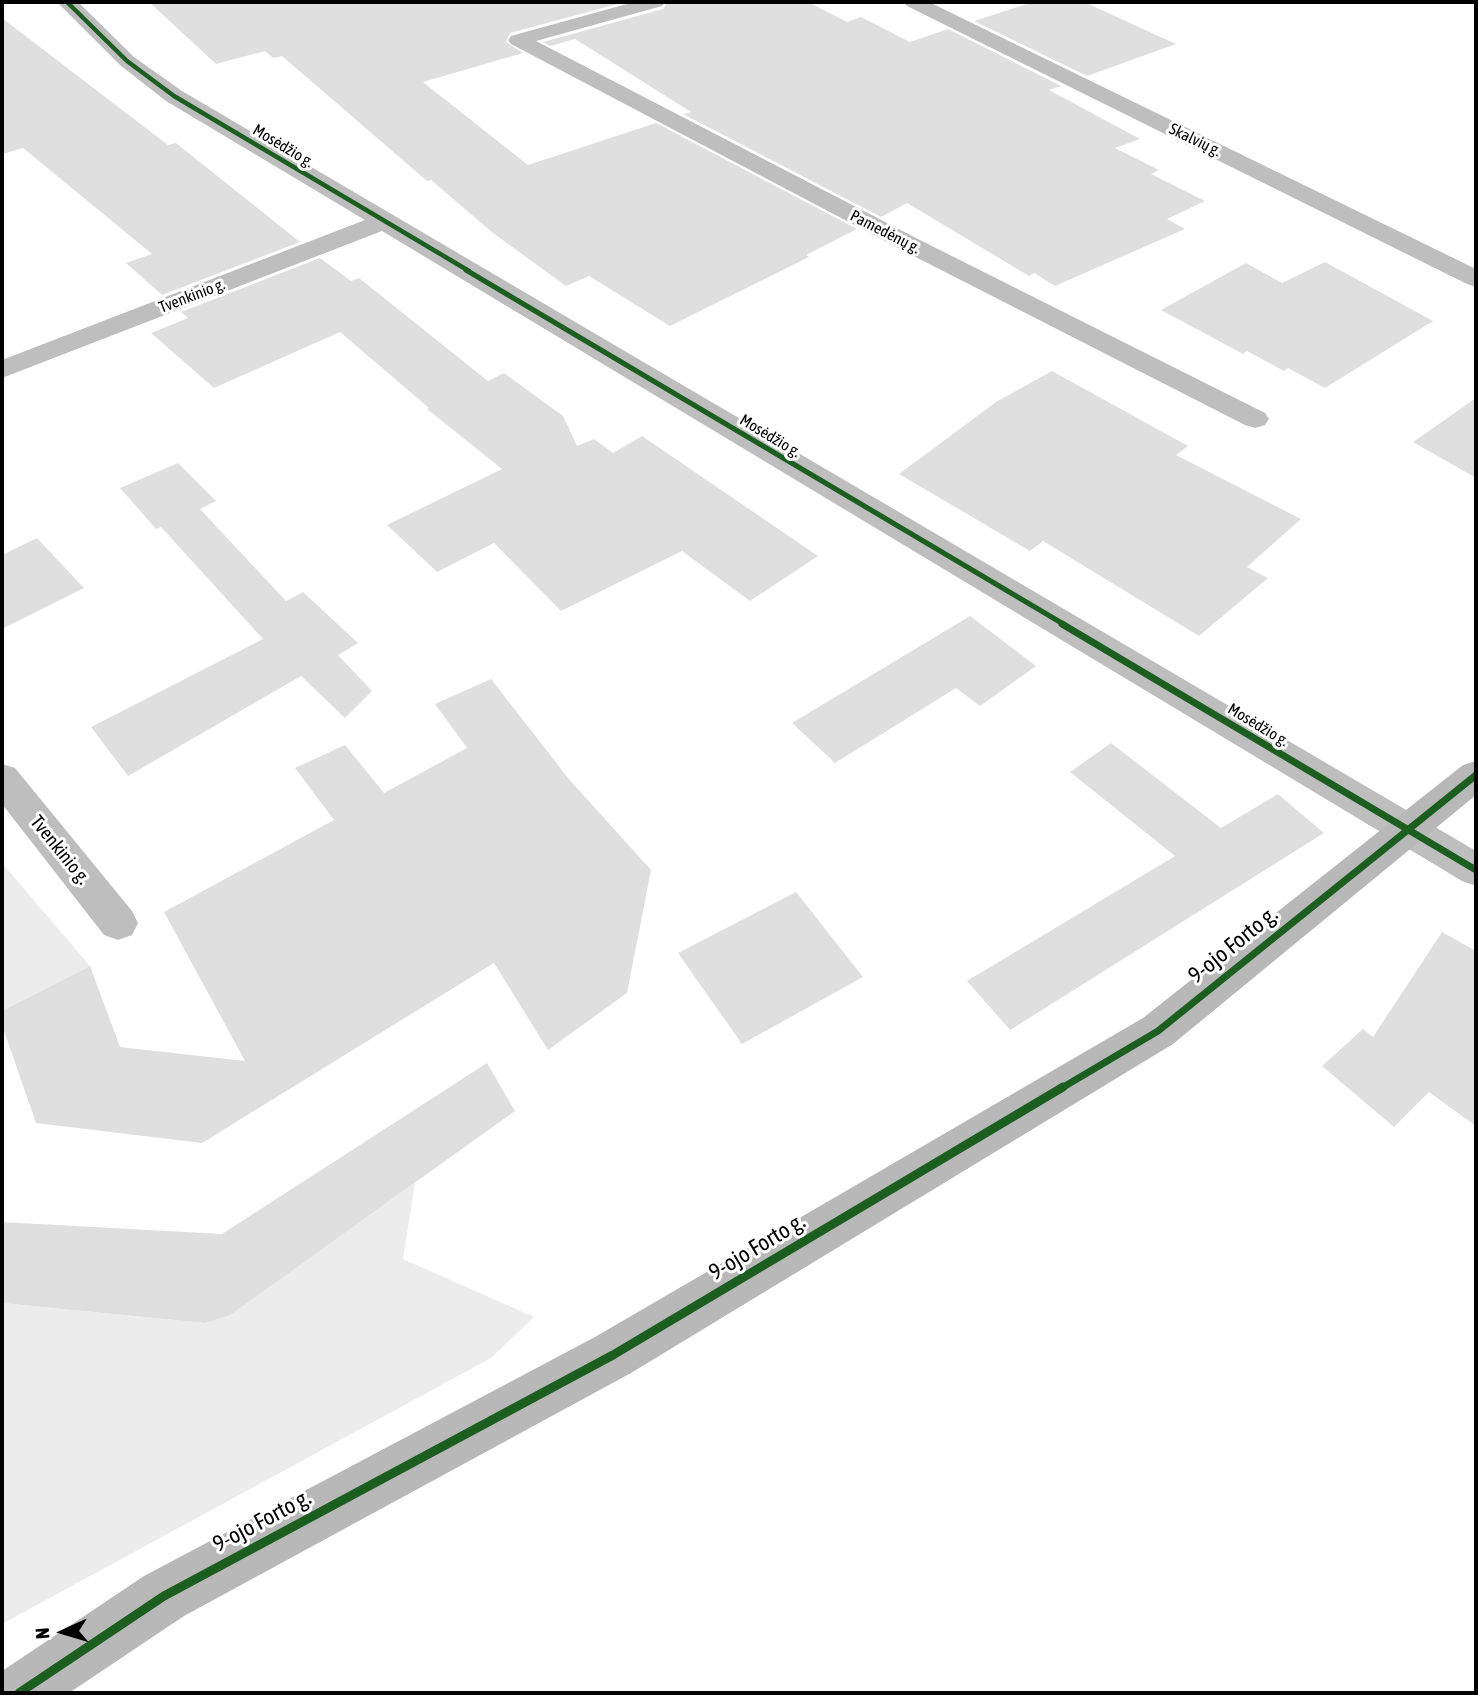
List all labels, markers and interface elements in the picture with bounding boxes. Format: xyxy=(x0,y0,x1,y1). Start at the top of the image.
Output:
street label: Skalvių g. xyxy=(1166,119,1224,161)
street label: Mosėdžio g. xyxy=(249,120,317,172)
street label: Pamedėnų g. xyxy=(847,206,923,258)
street label: Tvenkinio g. xyxy=(156,275,228,317)
street label: Mosėdžio g. xyxy=(736,410,804,462)
street label: Mosėdžio g. xyxy=(1224,699,1292,751)
street label: Tvenkinio g. xyxy=(25,811,95,889)
street label: 9-ojo Forto g. xyxy=(1183,901,1283,989)
street label: 9-ojo Forto g. xyxy=(704,1208,810,1286)
street label: 9-ojo Forto g. xyxy=(208,1484,316,1558)
north arrow xyxy=(28,1597,98,1667)
text: N xyxy=(31,1627,53,1640)

